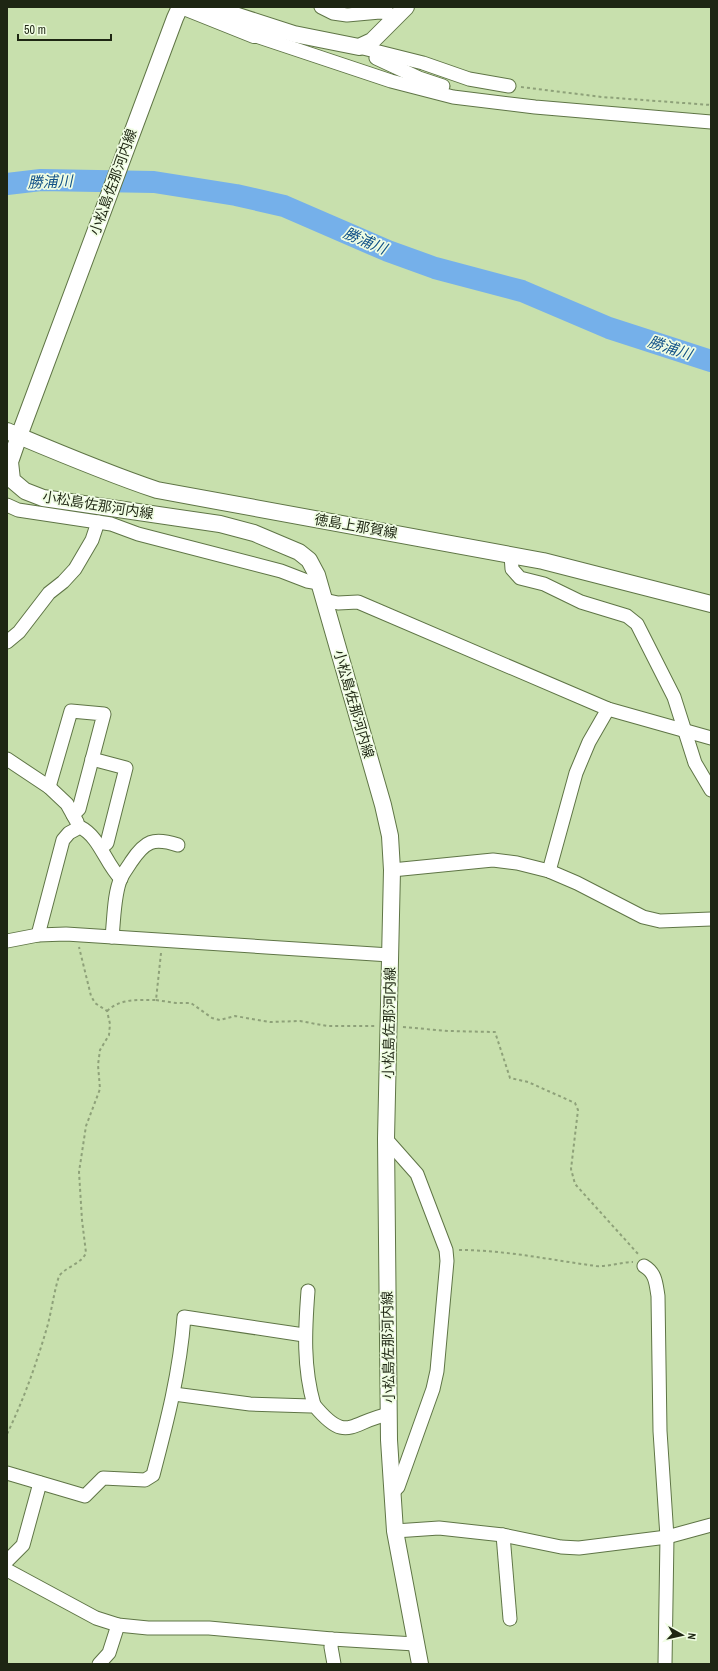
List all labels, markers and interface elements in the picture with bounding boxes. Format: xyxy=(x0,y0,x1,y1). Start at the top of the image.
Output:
scale bar xyxy=(18,16,111,42)
text: 50 m xyxy=(24,22,46,38)
street label: 小松島佐那河内線 xyxy=(85,126,141,238)
water label: 勝浦川 xyxy=(27,170,75,193)
water label: 勝浦川 xyxy=(340,222,392,260)
water label: 勝浦川 xyxy=(646,331,697,365)
street label: 小松島佐那河内線 xyxy=(41,487,155,523)
street label: 徳島上那賀線 xyxy=(313,510,399,542)
street label: 小松島佐那河内線 xyxy=(330,648,378,760)
street label: 小松島佐那河内線 xyxy=(379,967,399,1079)
street label: 小松島佐那河内線 xyxy=(378,1291,398,1403)
north arrow xyxy=(662,1615,702,1655)
text: N xyxy=(685,1632,699,1641)

